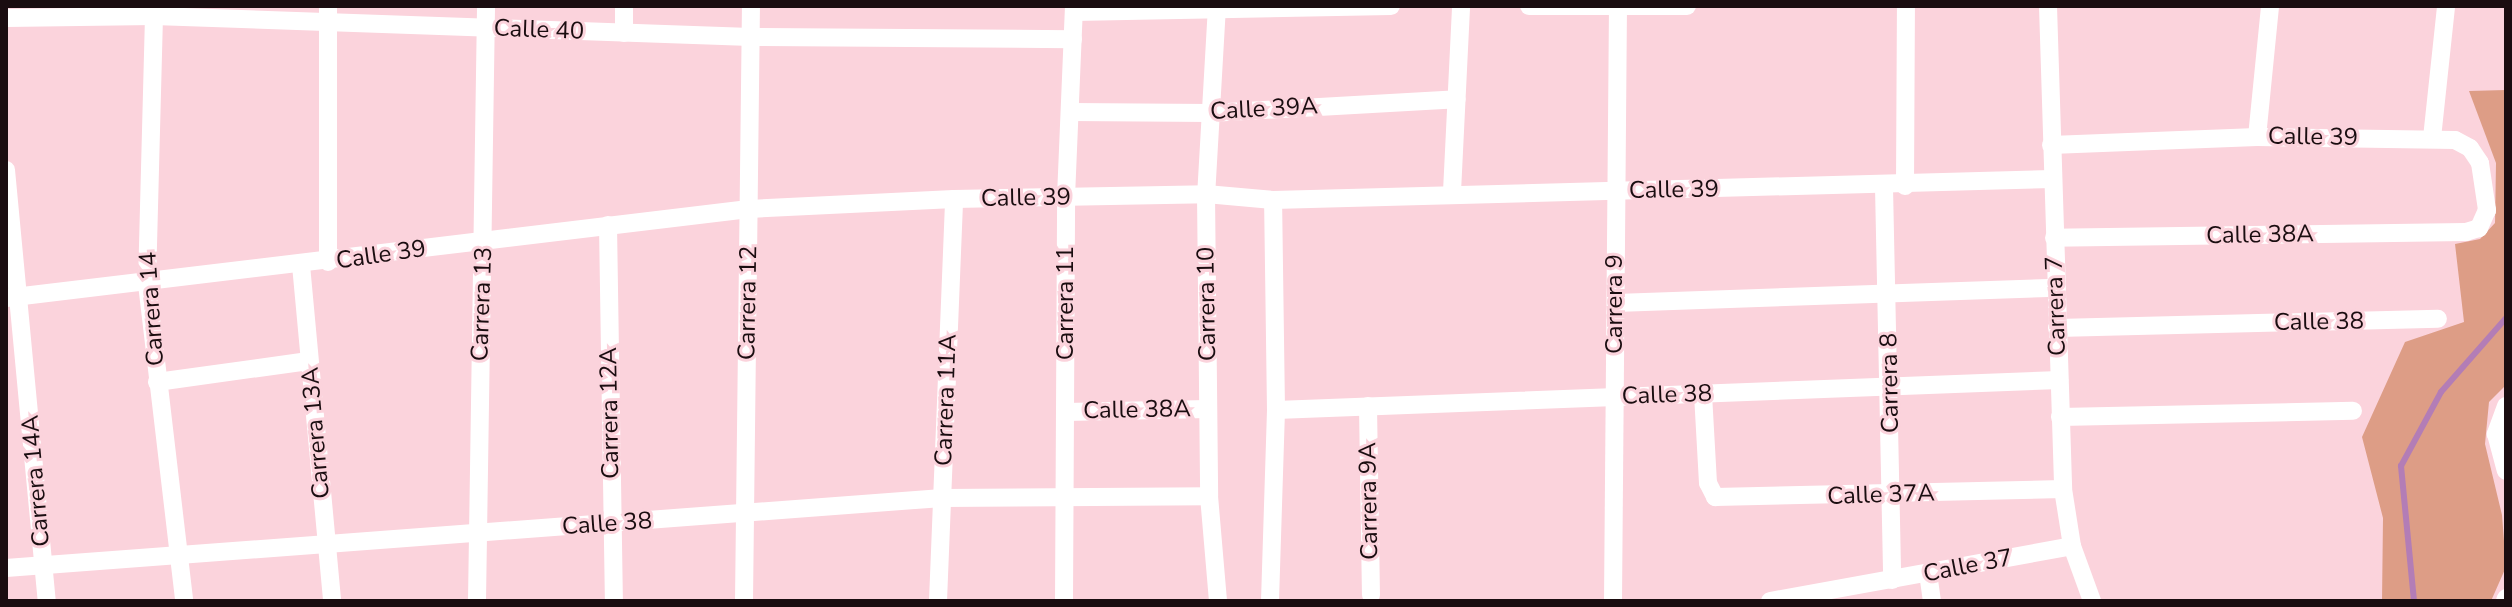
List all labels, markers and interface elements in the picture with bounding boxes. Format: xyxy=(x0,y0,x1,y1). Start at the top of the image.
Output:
street label: Calle 40 xyxy=(493,14,585,46)
street label: Calle 39A xyxy=(1209,92,1319,126)
street label: Calle 39 xyxy=(2268,122,2358,152)
street label: Calle 39 xyxy=(1629,175,1719,205)
street label: Calle 39 xyxy=(981,183,1071,213)
street label: Calle 38A xyxy=(2206,220,2314,250)
street label: Calle 39 xyxy=(334,234,428,276)
street label: Carrera 13 xyxy=(466,246,498,362)
street label: Carrera 12 xyxy=(733,246,763,360)
street label: Carrera 11 xyxy=(1052,246,1080,360)
street label: Carrera 10 xyxy=(1192,247,1222,361)
street label: Carrera 14 xyxy=(134,251,170,367)
street label: Carrera 9 xyxy=(1601,254,1629,354)
street label: Carrera 7 xyxy=(2040,256,2072,356)
street label: Calle 38 xyxy=(2274,307,2364,337)
street label: Carrera 8 xyxy=(1875,333,1905,433)
street label: Carrera 11A xyxy=(929,334,963,466)
street label: Carrera 12A xyxy=(594,347,626,479)
street label: Carrera 13A xyxy=(296,366,336,500)
street label: Calle 38 xyxy=(1621,379,1713,411)
street label: Calle 38A xyxy=(1083,395,1191,425)
street label: Carrera 14A xyxy=(16,414,56,548)
street label: Carrera 9A xyxy=(1354,442,1384,560)
street label: Calle 37A xyxy=(1827,479,1935,511)
street label: Calle 38 xyxy=(561,506,653,542)
street label: Calle 37 xyxy=(1921,543,2015,589)

